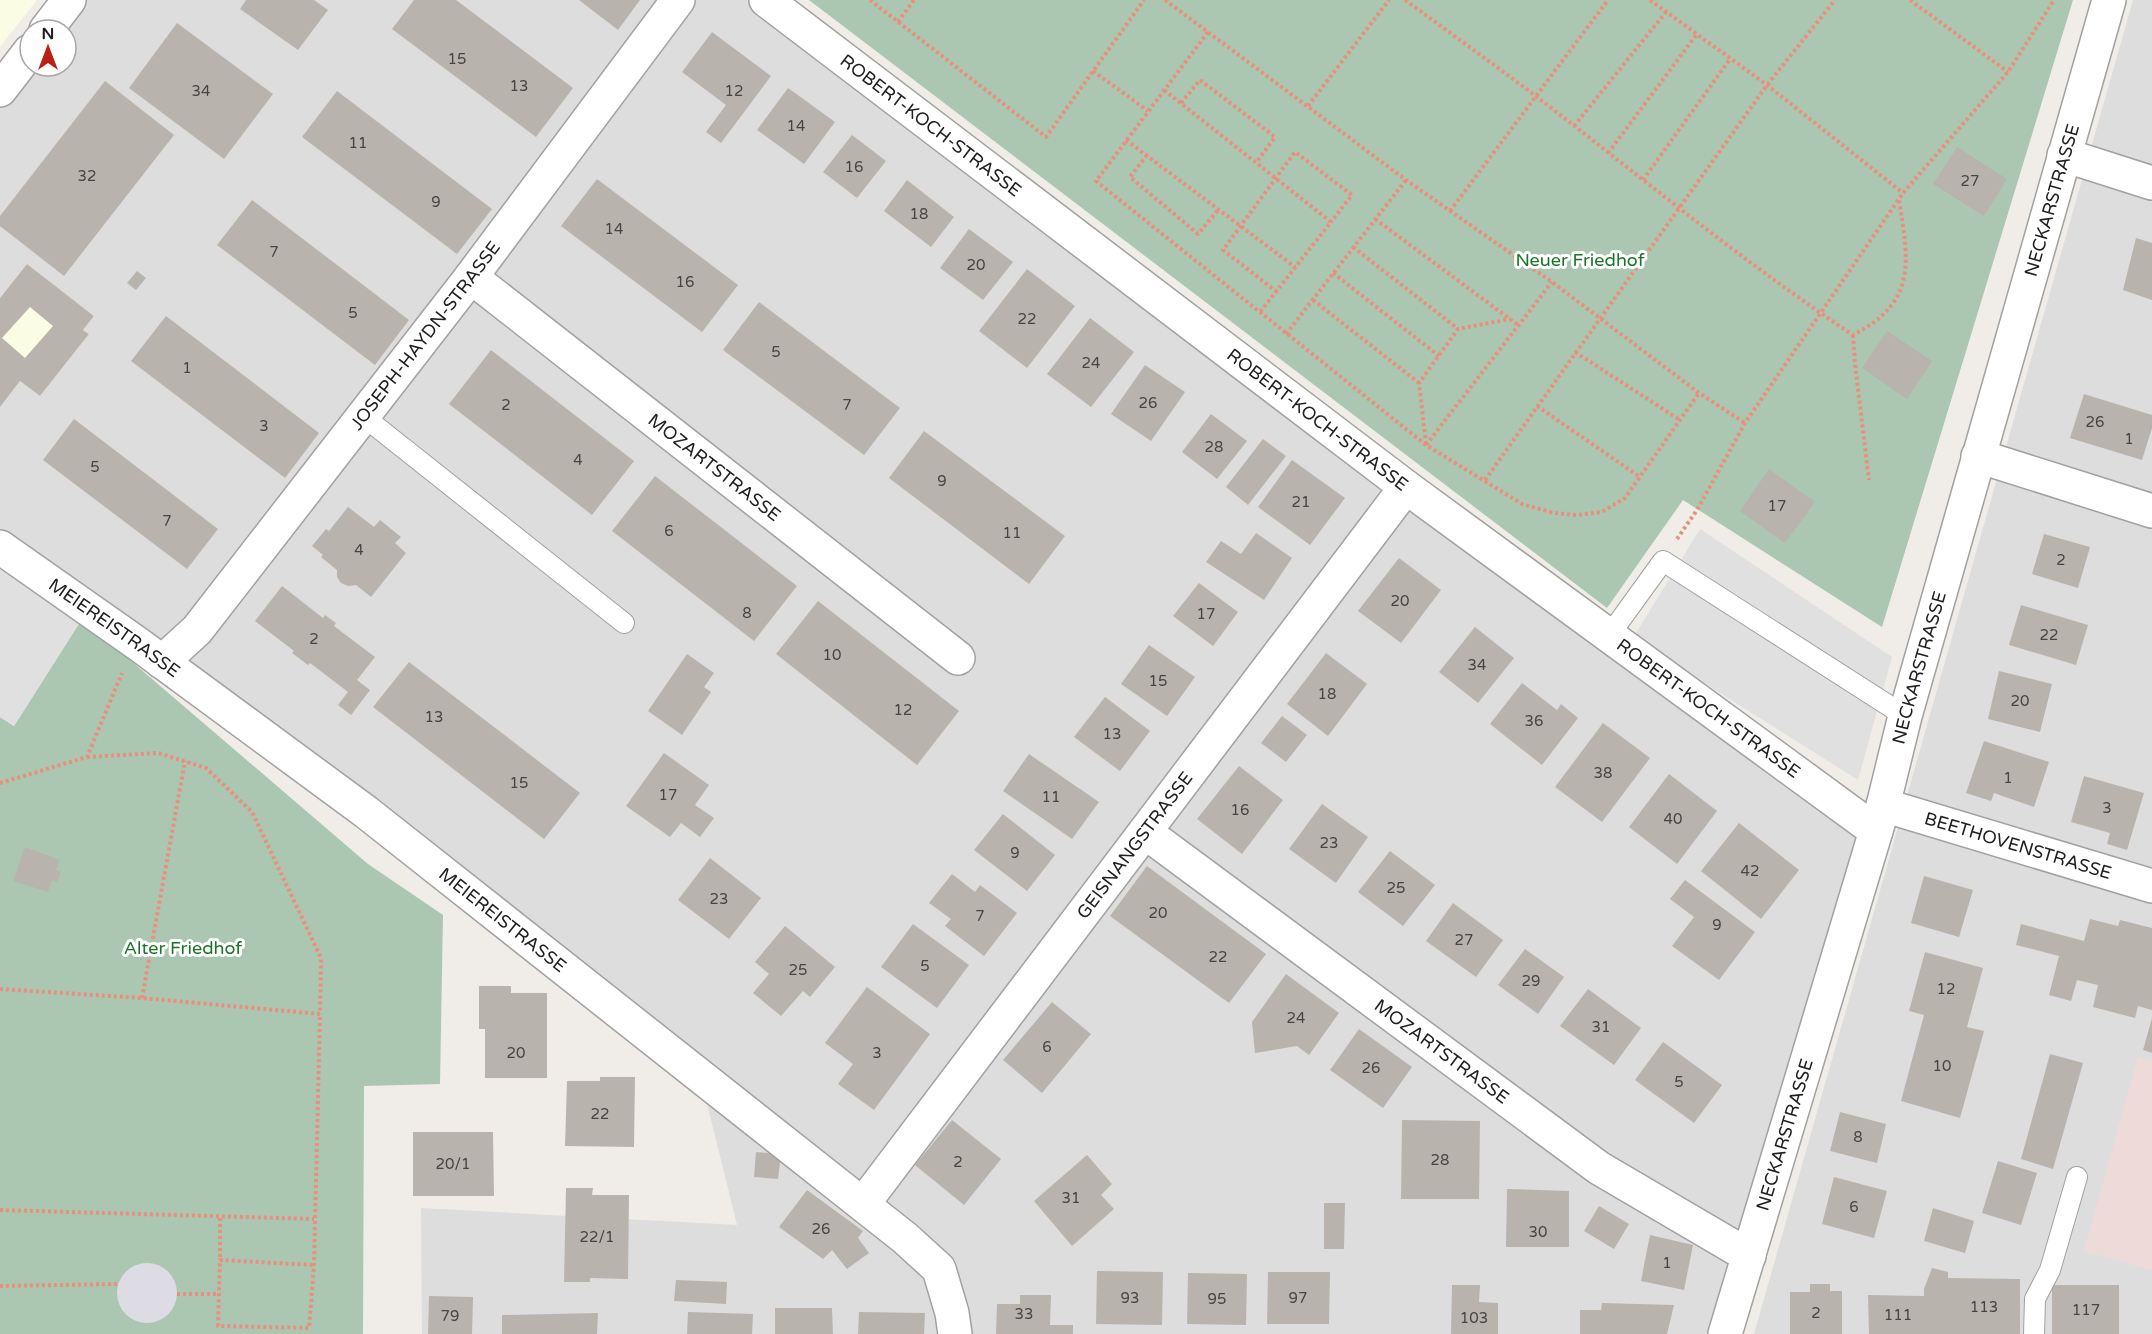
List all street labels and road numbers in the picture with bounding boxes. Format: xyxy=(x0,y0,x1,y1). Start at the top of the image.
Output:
street label: ROBERT-KOCH-STRASSE xyxy=(836,49,1026,201)
street label: NECKARSTRASSE xyxy=(2020,121,2084,279)
street label: JOSEPH-HAYDN-STRASSE xyxy=(345,237,505,434)
street label: ROBERT-KOCH-STRASSE xyxy=(1222,344,1413,496)
street label: MOZARTSTRASSE xyxy=(644,409,785,526)
street label: MEIEREISTRASSE xyxy=(44,574,184,682)
street label: NECKARSTRASSE xyxy=(1888,589,1951,746)
street label: ROBERT-KOCH-STRASSE xyxy=(1612,634,1805,783)
street label: GEISNANGSTRASSE xyxy=(1072,767,1197,923)
street label: BEETHOVENSTRASSE xyxy=(1922,807,2114,884)
street label: MEIEREISTRASSE xyxy=(434,863,571,977)
street label: MOZARTSTRASSE xyxy=(1370,994,1513,1109)
street label: NECKARSTRASSE xyxy=(1752,1056,1818,1213)

